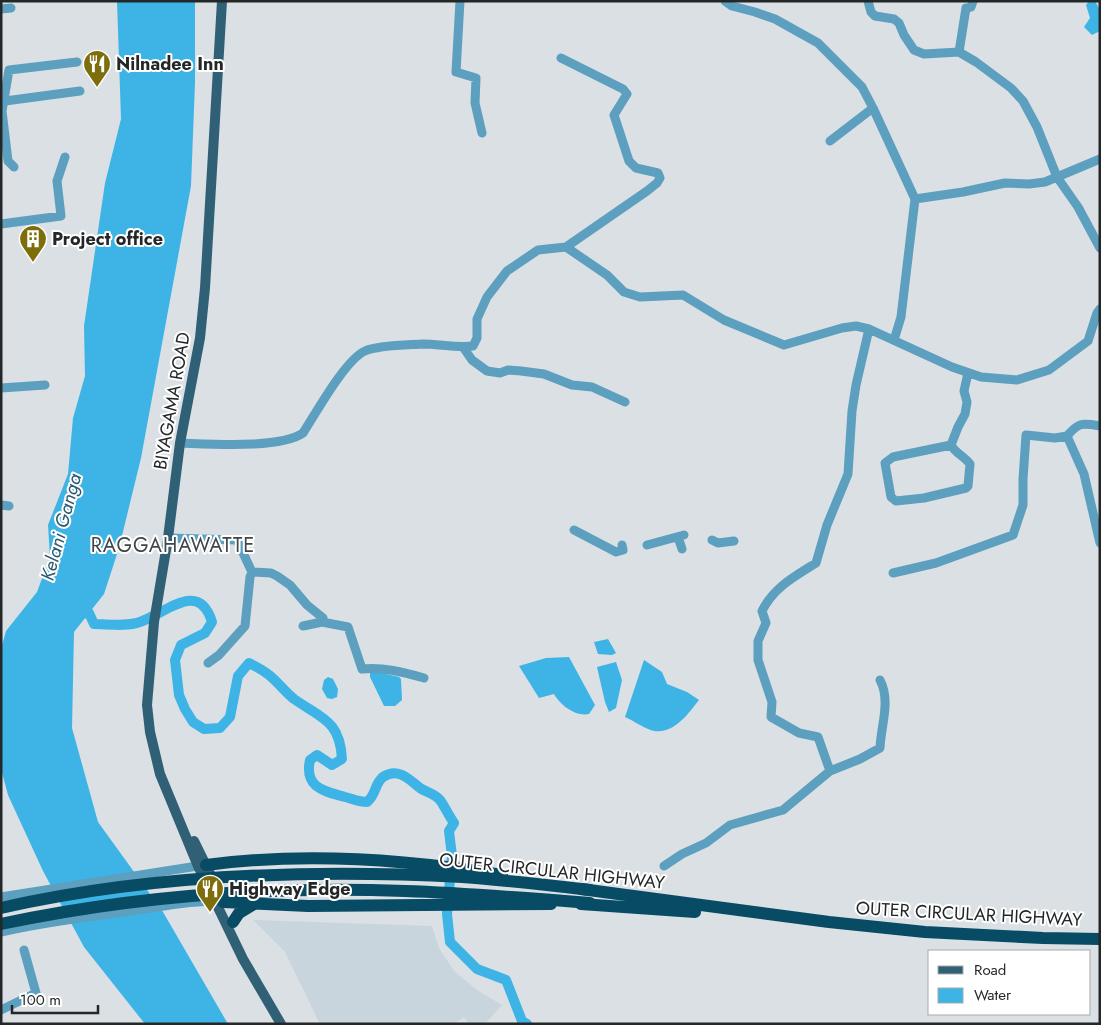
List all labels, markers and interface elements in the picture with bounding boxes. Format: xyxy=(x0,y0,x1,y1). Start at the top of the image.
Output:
restaurant icon: Nilnadee Inn xyxy=(82,49,112,88)
place label: Nilnadee Inn xyxy=(116,51,224,77)
building icon: Project office xyxy=(18,224,48,263)
place label: Project office xyxy=(52,226,163,252)
street label: BIYAGAMA ROAD xyxy=(147,330,197,472)
water label: Kelani Ganga xyxy=(34,470,88,583)
district label: RAGGAHAWATTE xyxy=(91,531,255,560)
street label: OUTER CIRCULAR HIGHWAY xyxy=(438,846,667,896)
restaurant icon: Highway Edge xyxy=(195,874,225,913)
place label: Highway Edge xyxy=(229,876,351,902)
street label: OUTER CIRCULAR HIGHWAY xyxy=(855,895,1084,933)
legend xyxy=(928,950,1091,1015)
text: Road xyxy=(974,959,1006,981)
scale bar xyxy=(12,982,99,1014)
text: Water xyxy=(974,984,1012,1006)
text: 100 m xyxy=(20,989,61,1011)

